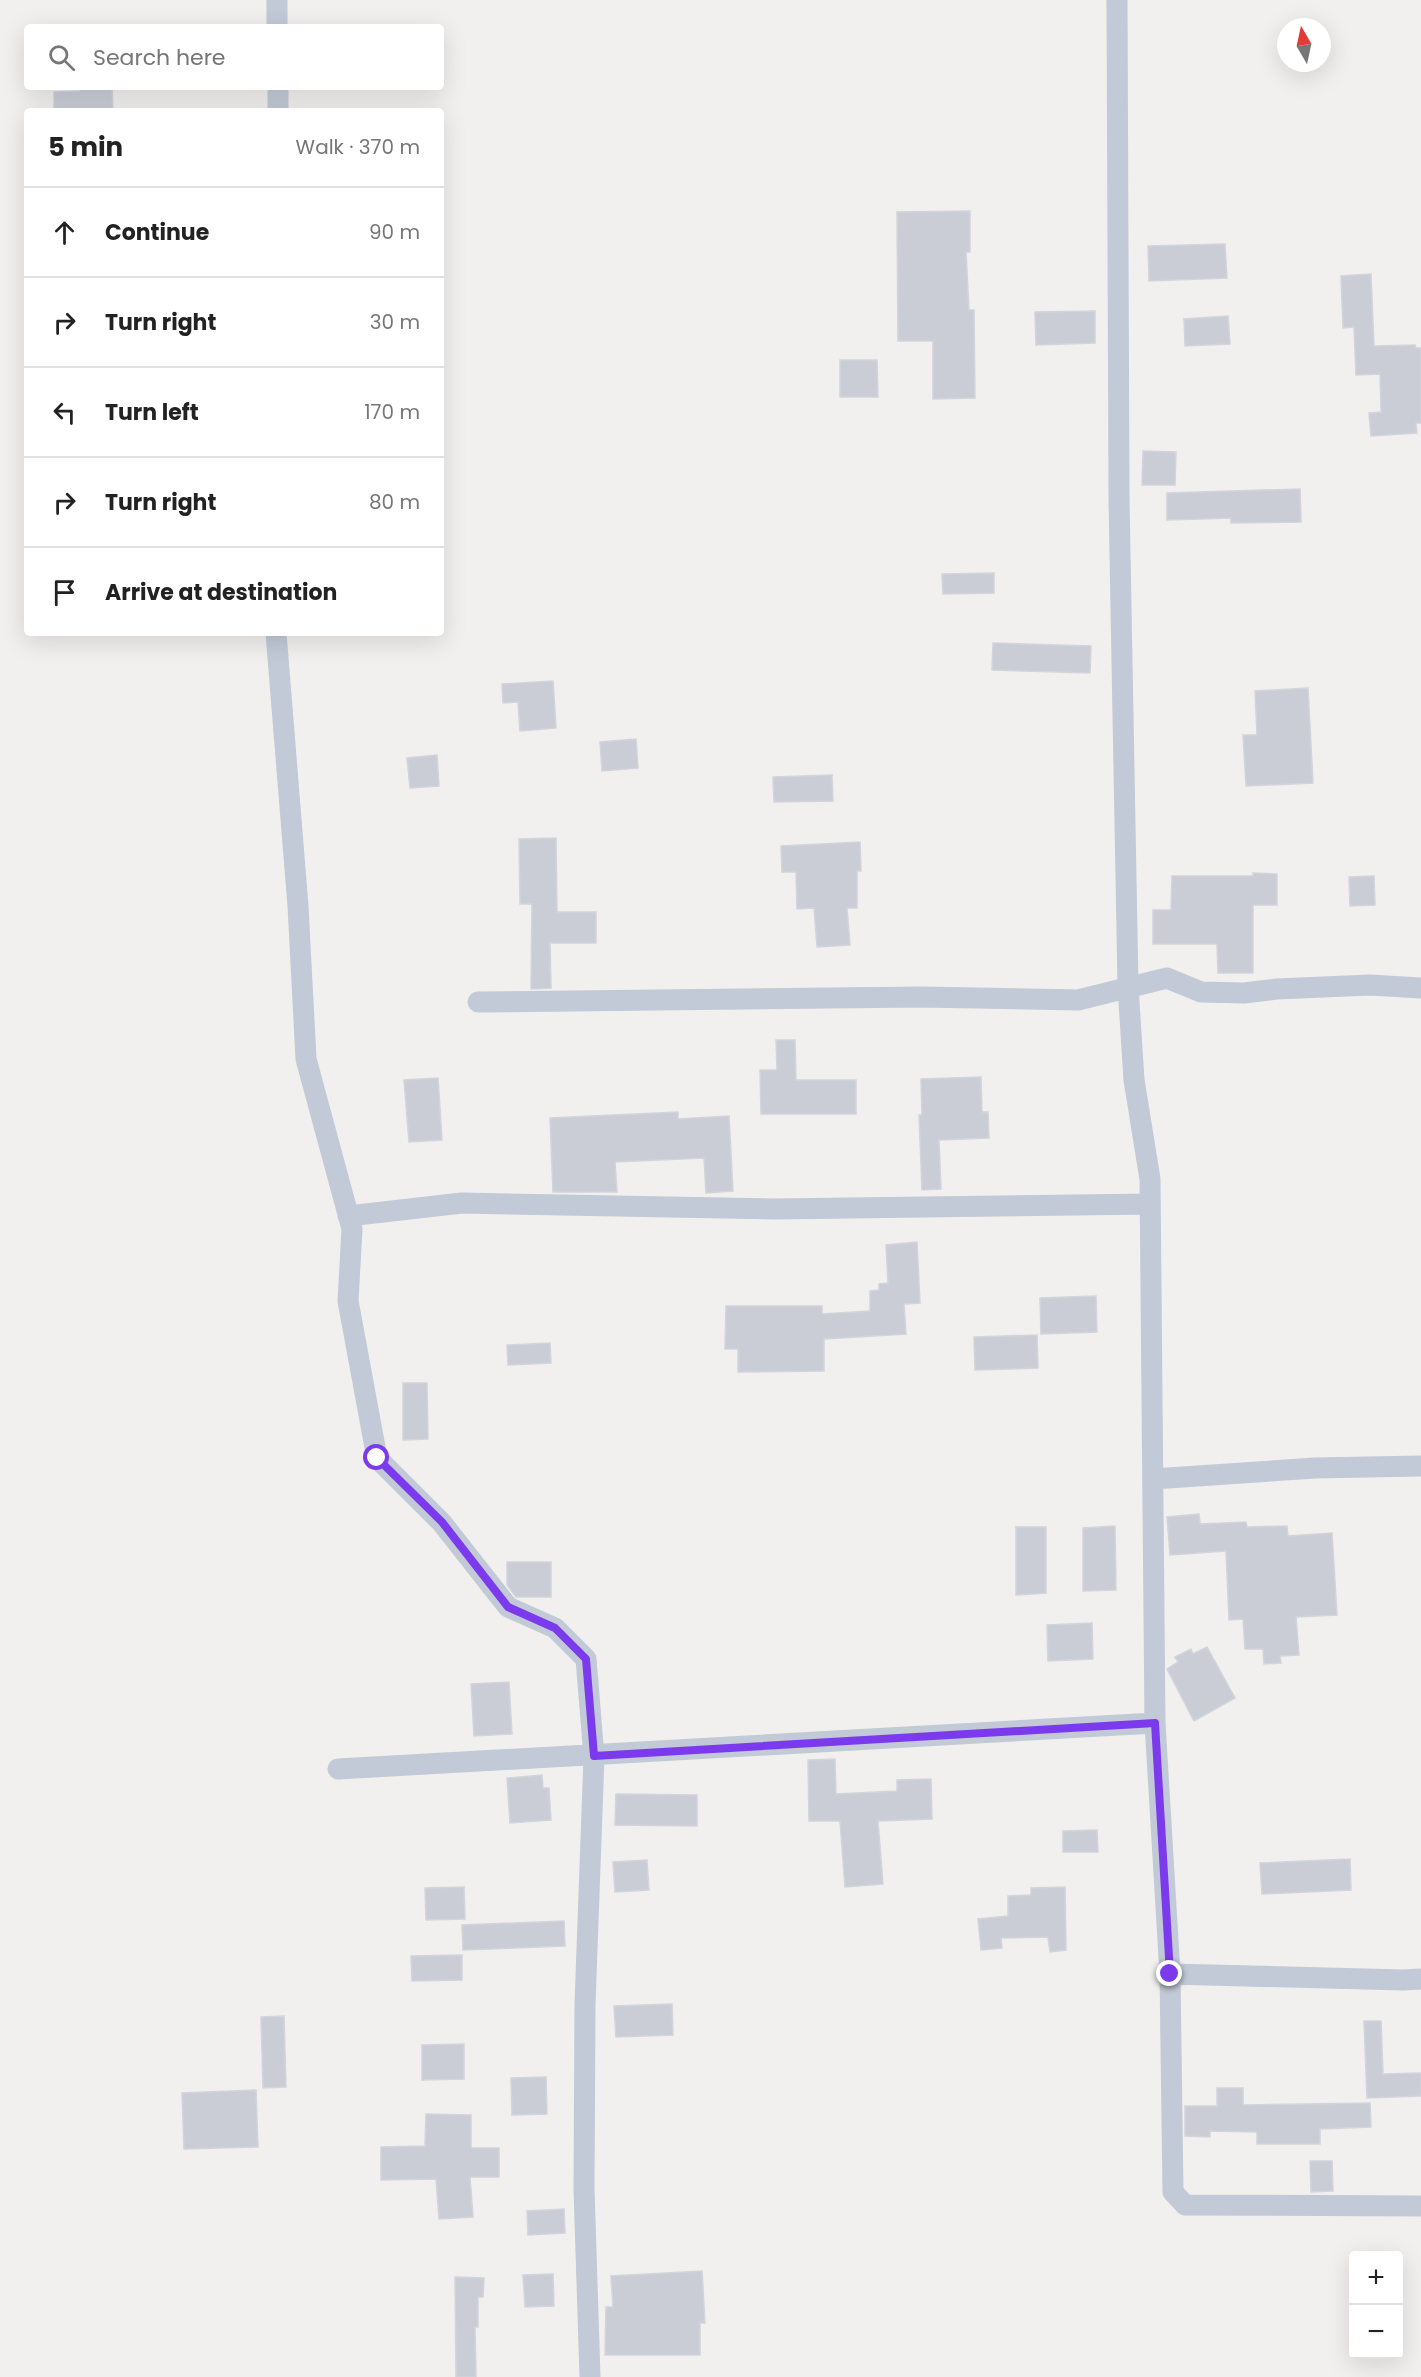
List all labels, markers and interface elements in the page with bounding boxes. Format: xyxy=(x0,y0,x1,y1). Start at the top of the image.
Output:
north arrow xyxy=(1277,18,1331,72)
search box xyxy=(24,24,444,90)
icon: search xyxy=(45,41,78,74)
text: Search here xyxy=(93,42,226,73)
text: 5 min xyxy=(48,129,123,165)
text: Walk · 370 m xyxy=(296,133,420,161)
icon: ahead xyxy=(48,216,81,249)
text: Continue xyxy=(105,217,209,248)
text: 90 m xyxy=(369,218,420,246)
icon: right xyxy=(48,306,81,339)
text: Turn right xyxy=(105,307,216,338)
text: 30 m xyxy=(370,308,420,336)
icon: left xyxy=(48,396,81,429)
text: Turn left xyxy=(105,397,199,428)
text: 170 m xyxy=(364,398,420,426)
icon: right xyxy=(48,486,81,519)
text: Turn right xyxy=(105,487,216,518)
text: 80 m xyxy=(369,488,420,516)
icon: arrive xyxy=(48,576,81,609)
text: Arrive at destination xyxy=(105,577,337,608)
route start xyxy=(363,1444,389,1470)
route end xyxy=(1156,1960,1182,1986)
map controls xyxy=(1349,2251,1403,2359)
button: + xyxy=(1349,2251,1403,2305)
button: − xyxy=(1349,2305,1403,2359)

